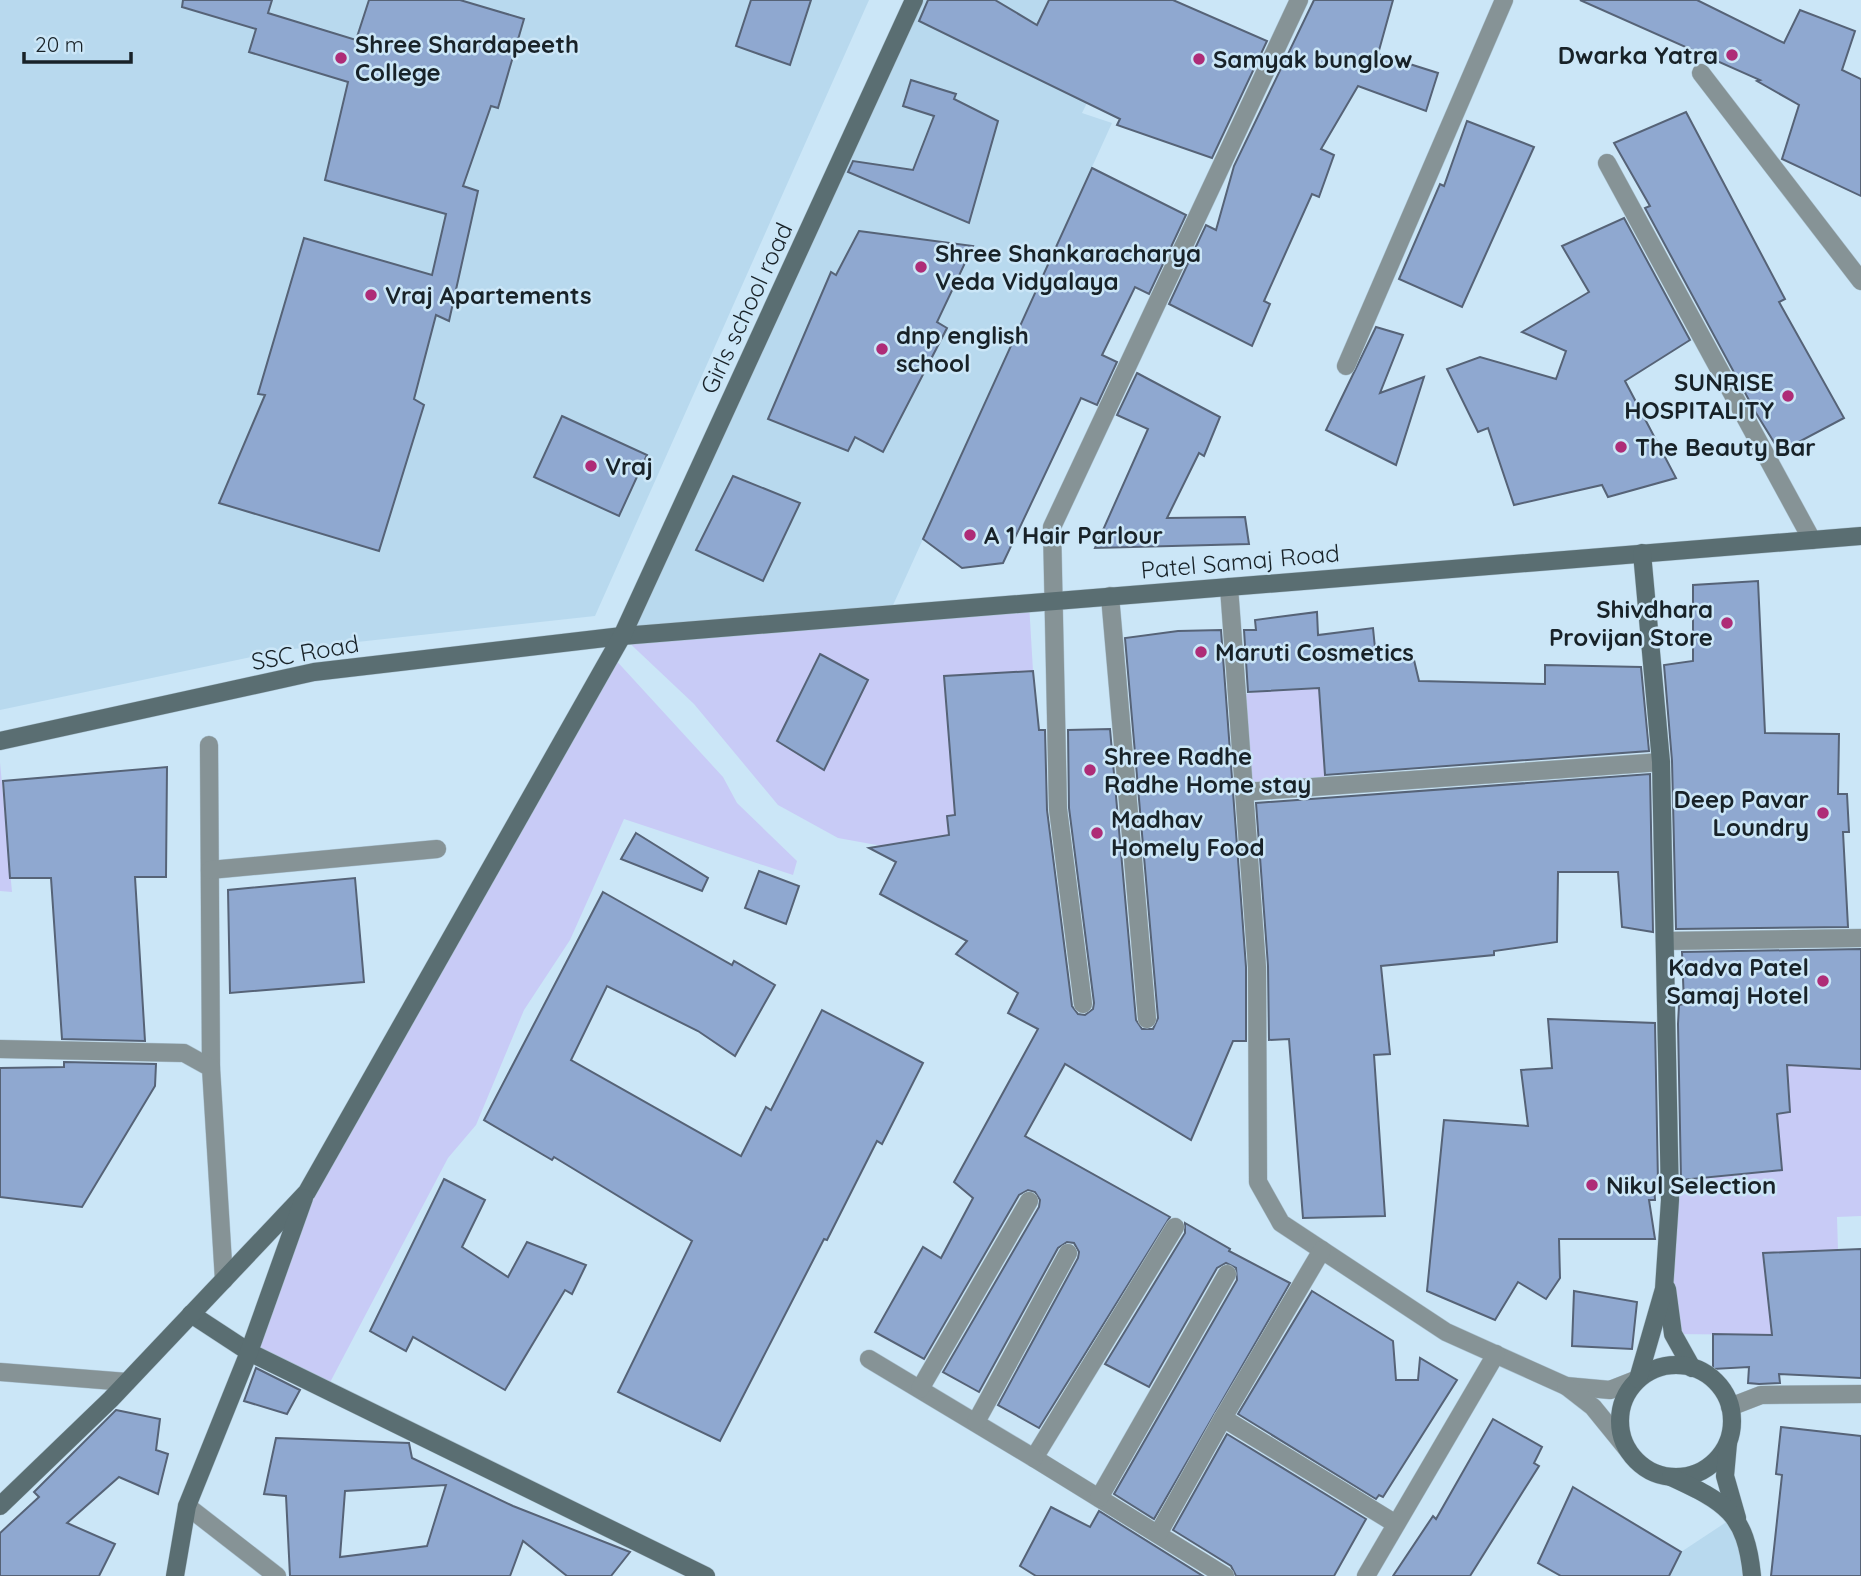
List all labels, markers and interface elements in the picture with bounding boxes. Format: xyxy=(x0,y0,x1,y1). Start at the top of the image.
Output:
scale bar xyxy=(24,21,131,65)
place label: Shree Shardapeeth College xyxy=(355,29,579,87)
text: 20 m xyxy=(35,31,84,57)
place label: Dwarka Yatra xyxy=(1558,40,1718,70)
place label: Samyak bunglow xyxy=(1213,44,1412,74)
marker: Dwarka Yatra xyxy=(1724,47,1740,63)
marker: Shree Shardapeeth College xyxy=(333,50,349,66)
marker: Samyak bunglow xyxy=(1191,51,1207,67)
street label: Girls school road xyxy=(693,218,799,398)
place label: Shree Shankaracharya Veda Vidyalaya xyxy=(935,238,1201,296)
marker: Shree Shankaracharya Veda Vidyalaya xyxy=(913,259,929,275)
place label: Vraj Apartements xyxy=(385,280,592,310)
marker: Vraj Apartements xyxy=(363,287,379,303)
place label: dnp english school xyxy=(896,320,1029,378)
marker: dnp english school xyxy=(874,341,890,357)
place label: SUNRISE HOSPITALITY xyxy=(1624,367,1774,425)
marker: SUNRISE HOSPITALITY xyxy=(1780,388,1796,404)
place label: The Beauty Bar xyxy=(1635,432,1816,462)
marker: The Beauty Bar xyxy=(1613,439,1629,455)
place label: Vraj xyxy=(605,451,653,481)
marker: Vraj xyxy=(583,458,599,474)
place label: A 1 Hair Parlour xyxy=(984,520,1163,550)
marker: A 1 Hair Parlour xyxy=(962,527,978,543)
street label: Patel Samaj Road xyxy=(1139,537,1341,585)
place label: Shivdhara Provijan Store xyxy=(1549,594,1713,652)
marker: Shivdhara Provijan Store xyxy=(1719,615,1735,631)
street label: SSC Road xyxy=(249,628,361,676)
place label: Maruti Cosmetics xyxy=(1215,637,1414,667)
marker: Maruti Cosmetics xyxy=(1193,644,1209,660)
place label: Shree Radhe Radhe Home stay xyxy=(1104,741,1311,799)
marker: Shree Radhe Radhe Home stay xyxy=(1082,762,1098,778)
place label: Deep Pavar Loundry xyxy=(1673,784,1809,842)
place label: Madhav Homely Food xyxy=(1111,804,1265,862)
marker: Deep Pavar Loundry xyxy=(1815,805,1831,821)
marker: Madhav Homely Food xyxy=(1089,825,1105,841)
place label: Kadva Patel Samaj Hotel xyxy=(1667,952,1809,1010)
marker: Kadva Patel Samaj Hotel xyxy=(1815,973,1831,989)
place label: Nikul Selection xyxy=(1606,1170,1776,1200)
marker: Nikul Selection xyxy=(1584,1177,1600,1193)

